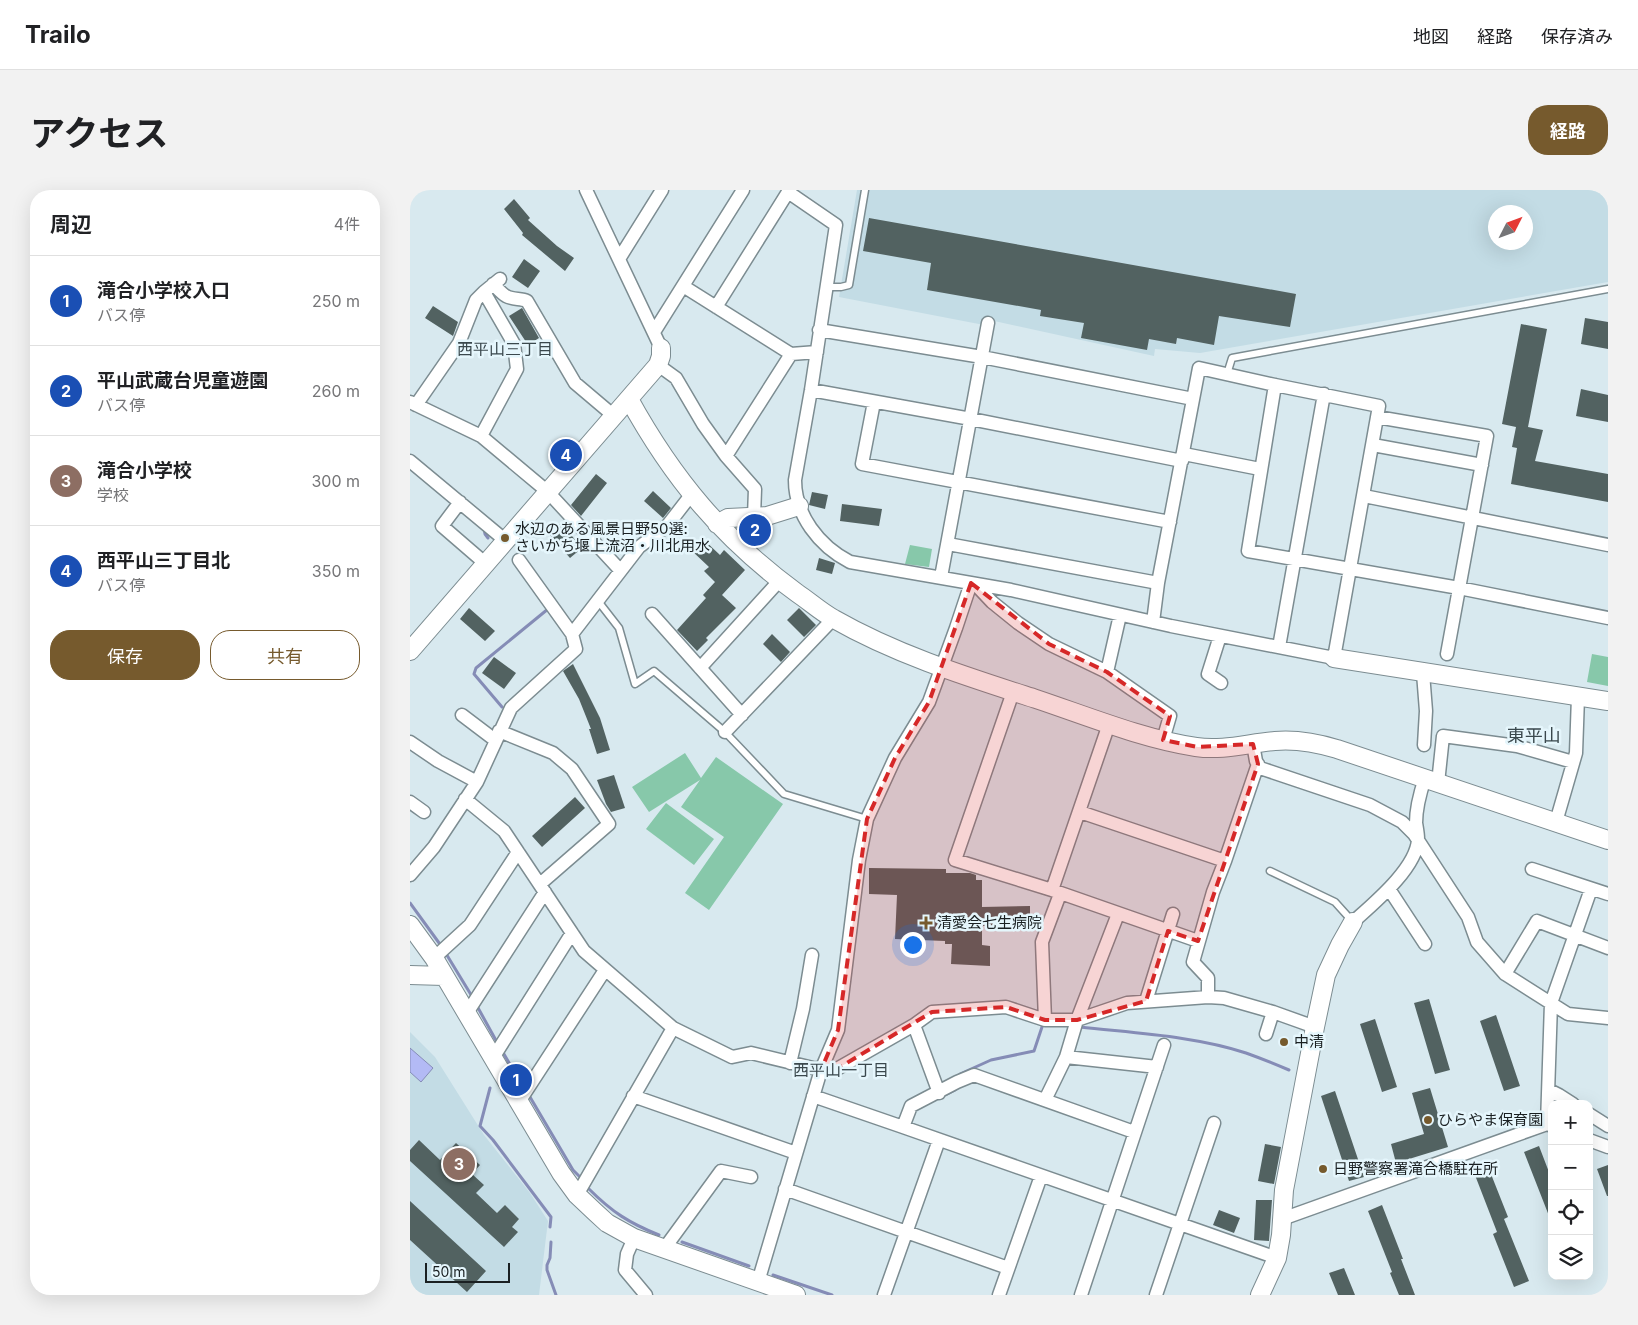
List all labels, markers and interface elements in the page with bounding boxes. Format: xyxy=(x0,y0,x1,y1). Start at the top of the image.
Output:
text: Trailo xyxy=(25,20,91,49)
text: 地図 xyxy=(1413,26,1449,47)
text: 経路 xyxy=(1477,26,1513,47)
text: 保存済み xyxy=(1541,26,1613,47)
button: 経路 xyxy=(1528,105,1608,155)
text: アクセス xyxy=(30,112,168,154)
north arrow xyxy=(1488,205,1533,250)
text: 周辺 xyxy=(50,212,92,237)
text: 4件 xyxy=(334,214,360,234)
text: 滝合小学校入口 xyxy=(97,279,230,302)
text: 1 xyxy=(63,291,69,311)
text: 250 m xyxy=(312,291,360,311)
text: バス停 xyxy=(97,305,145,325)
district label: 西平山三丁目 xyxy=(457,339,553,359)
text: 平山武蔵台児童遊園 xyxy=(97,369,268,392)
text: 2 xyxy=(61,381,71,401)
text: 260 m xyxy=(312,381,360,401)
text: バス停 xyxy=(97,395,145,415)
pin: 4 xyxy=(550,436,582,474)
text: 滝合小学校 xyxy=(97,459,192,482)
text: 3 xyxy=(61,471,71,491)
text: 300 m xyxy=(311,471,360,491)
text: 学校 xyxy=(97,485,129,505)
pin: 2 xyxy=(739,511,771,549)
place label: 水辺のある風景日野50選: さいかち堰上流沼・川北用水 xyxy=(515,519,710,555)
marker: 水辺のある風景日野50選: さいかち堰上流沼・川北用水 xyxy=(499,532,511,544)
text: 西平山三丁目北 xyxy=(97,549,230,572)
text: 4 xyxy=(61,561,71,581)
text: 350 m xyxy=(312,561,360,581)
text: バス停 xyxy=(97,575,145,595)
button: 保存 xyxy=(50,630,200,680)
button: 共有 xyxy=(210,630,360,680)
district label: 東平山 xyxy=(1507,725,1561,746)
place label: 清愛会七生病院 xyxy=(937,913,1042,932)
marker: 清愛会七生病院 xyxy=(919,916,933,930)
your location xyxy=(900,932,926,958)
place label: 中清 xyxy=(1294,1032,1324,1051)
marker: 中清 xyxy=(1278,1036,1290,1048)
district label: 西平山一丁目 xyxy=(793,1060,889,1080)
pin: 1 xyxy=(500,1061,532,1099)
map controls xyxy=(1548,1100,1593,1280)
button: + xyxy=(1548,1100,1593,1145)
place label: ひらやま保育園 xyxy=(1438,1110,1543,1129)
marker: ひらやま保育園 xyxy=(1422,1114,1434,1126)
pin: 3 xyxy=(443,1145,475,1183)
button: − xyxy=(1548,1145,1593,1190)
place label: 日野警察署滝合橋駐在所 xyxy=(1333,1159,1498,1178)
marker: 日野警察署滝合橋駐在所 xyxy=(1317,1163,1329,1175)
button: locate xyxy=(1548,1190,1593,1235)
button: layers xyxy=(1548,1235,1593,1280)
scale bar xyxy=(425,1260,510,1283)
text: 50 m xyxy=(432,1263,466,1280)

